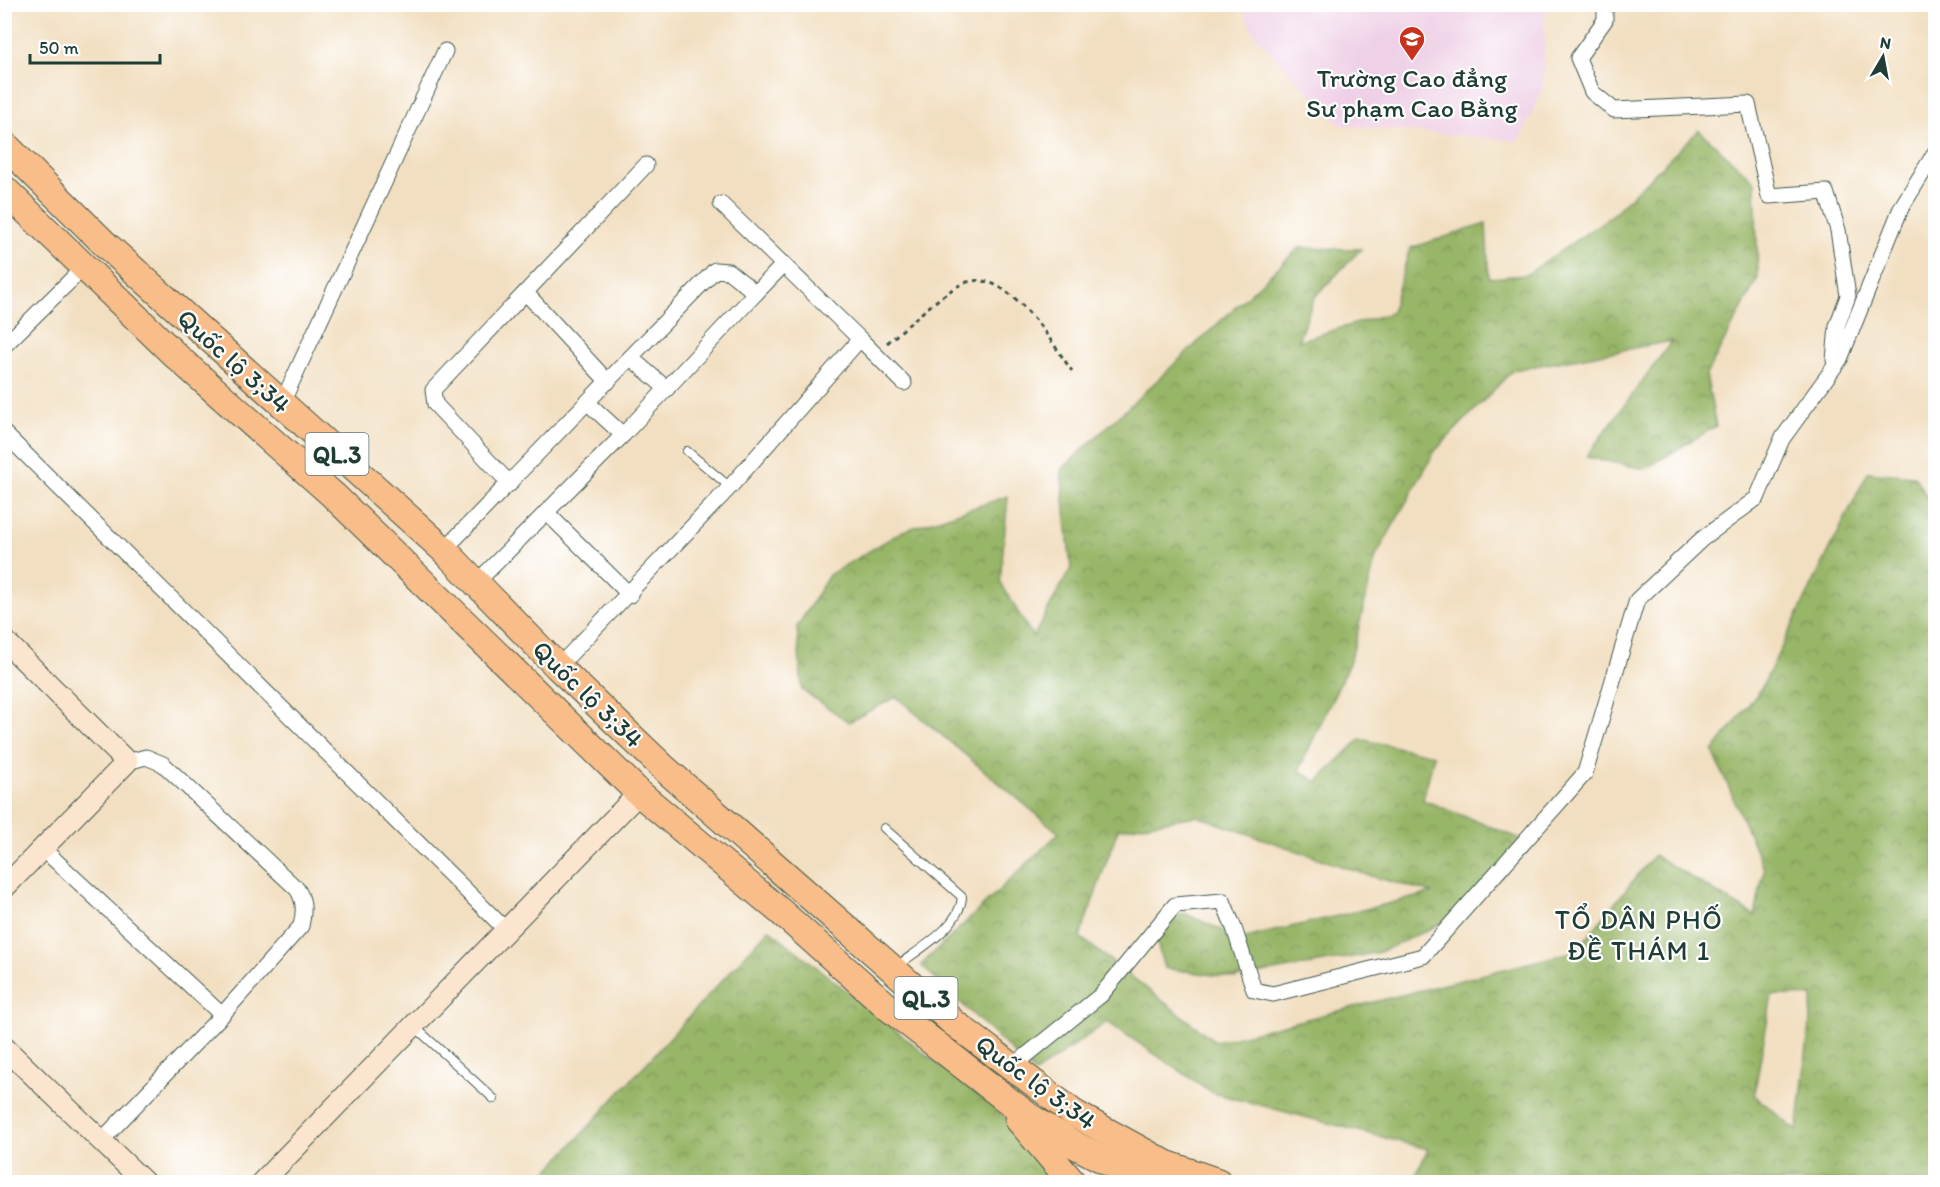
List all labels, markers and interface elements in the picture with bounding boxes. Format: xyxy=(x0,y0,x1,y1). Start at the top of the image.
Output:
school or university icon: Trường Cao đẳng Sư phạm Cao Bằng xyxy=(1397,24,1427,62)
scale bar xyxy=(30,27,160,65)
north arrow xyxy=(1853,27,1913,87)
text: N xyxy=(1879,32,1892,53)
text: 50 m xyxy=(39,37,79,59)
place label: Trường Cao đẳng Sư phạm Cao Bằng xyxy=(1306,62,1518,124)
street label: Quốc lộ 3;34 xyxy=(171,302,298,421)
road number: QL.3 xyxy=(306,433,368,475)
street label: Quốc lộ 3;34 xyxy=(526,633,650,755)
district label: TỔ DÂN PHỐ ĐỀ THÁM 1 xyxy=(1555,902,1723,967)
road number: QL.3 xyxy=(894,977,958,1019)
street label: Quốc lộ 3;34 xyxy=(969,1027,1103,1137)

